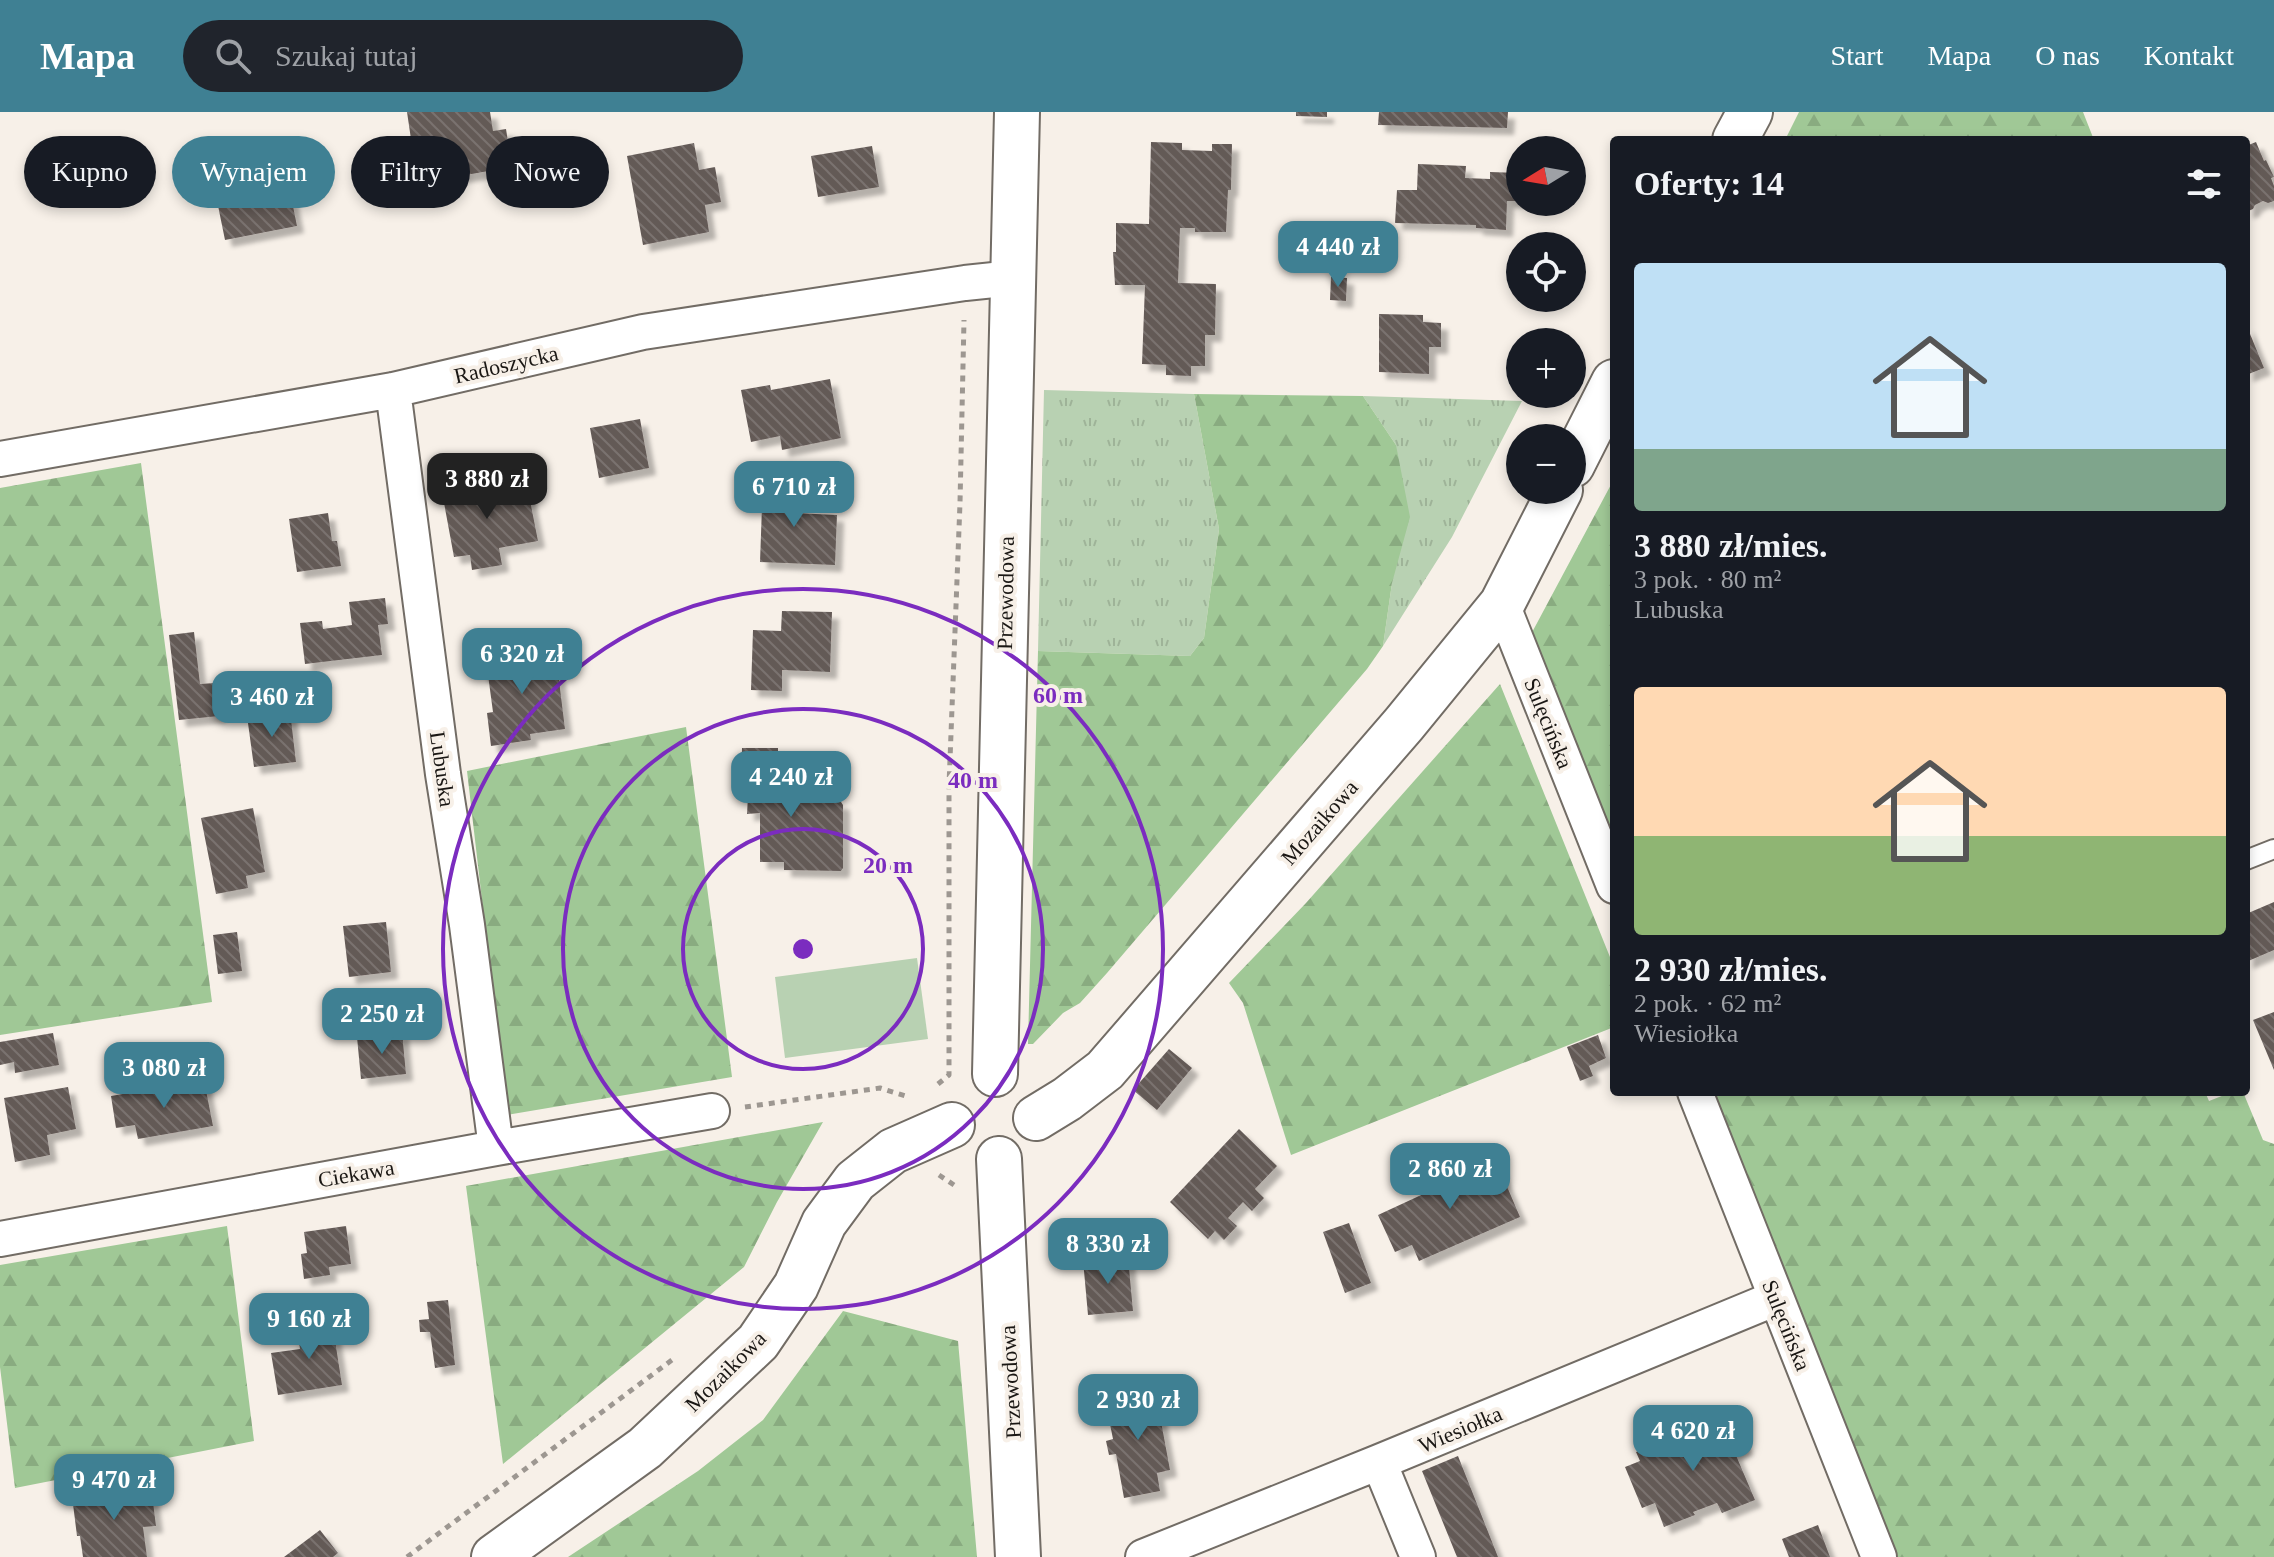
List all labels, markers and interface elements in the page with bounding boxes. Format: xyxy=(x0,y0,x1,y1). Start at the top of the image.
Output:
search box xyxy=(183,20,743,92)
icon: search xyxy=(211,34,255,78)
text: Mapa xyxy=(40,35,135,77)
text: Szukaj tutaj xyxy=(275,39,417,72)
text: Start xyxy=(1831,40,1883,71)
text: Mapa xyxy=(1927,40,1991,71)
text: O nas xyxy=(2035,40,2100,71)
text: Kontakt xyxy=(2144,40,2234,71)
chip: Kupno xyxy=(24,136,156,208)
chip: Wynajem xyxy=(172,136,335,208)
chip: Filtry xyxy=(351,136,470,208)
chip: Nowe xyxy=(486,136,609,208)
north arrow xyxy=(1506,136,1586,216)
map controls xyxy=(1506,136,1586,504)
icon: filters xyxy=(2182,162,2226,206)
text: Oferty: 14 xyxy=(1634,165,1784,202)
pin: 4 440 zł xyxy=(1255,221,1421,289)
text: 4 440 zł xyxy=(1296,232,1380,261)
button: locate xyxy=(1506,232,1586,312)
icon: home xyxy=(1858,315,2002,459)
button: + xyxy=(1506,328,1586,408)
street label: Radoszycka xyxy=(452,340,561,389)
button: − xyxy=(1506,424,1586,504)
pin: 3 880 zł xyxy=(404,453,570,521)
pin: 6 710 zł xyxy=(711,461,877,529)
text: 3 880 zł xyxy=(445,464,529,493)
text: 6 710 zł xyxy=(752,472,836,501)
text: 3 880 zł/mies. xyxy=(1634,527,1828,564)
street label: Przewodowa xyxy=(992,536,1019,650)
text: 3 pok. · 80 m² xyxy=(1634,565,1781,594)
text: Lubuska xyxy=(1634,595,1724,624)
pin: 6 320 zł xyxy=(439,628,605,696)
text: 6 320 zł xyxy=(480,639,564,668)
pin: 3 460 zł xyxy=(189,671,355,739)
street label: Sulęcińska xyxy=(1519,674,1578,772)
text: 3 460 zł xyxy=(230,682,314,711)
text: 60 m xyxy=(1033,682,1083,708)
street label: Lubuska xyxy=(425,730,460,809)
icon: home xyxy=(1858,739,2002,883)
pin: 4 240 zł xyxy=(708,751,874,819)
text: 4 240 zł xyxy=(749,762,833,791)
text: 40 m xyxy=(948,767,998,793)
street label: Mozaikowa xyxy=(1276,775,1363,870)
text: 20 m xyxy=(863,852,913,878)
centre of rings xyxy=(789,935,817,963)
text: 2 930 zł/mies. xyxy=(1634,951,1828,988)
pin: 2 250 zł xyxy=(299,988,465,1056)
text: 2 pok. · 62 m² xyxy=(1634,989,1781,1018)
text: 2 250 zł xyxy=(340,999,424,1028)
text: Wiesiołka xyxy=(1634,1019,1738,1048)
pin: 3 080 zł xyxy=(81,1042,247,1110)
text: 3 080 zł xyxy=(122,1053,206,1082)
pin: 2 860 zł xyxy=(1367,1143,1533,1211)
street label: Ciekawa xyxy=(316,1154,396,1192)
text: 2 860 zł xyxy=(1408,1154,1492,1183)
pin: 8 330 zł xyxy=(1025,1218,1191,1286)
text: 8 330 zł xyxy=(1066,1229,1150,1258)
street label: Sulęcińska xyxy=(1757,1276,1816,1374)
pin: 9 160 zł xyxy=(226,1293,392,1361)
text: 9 160 zł xyxy=(267,1304,351,1333)
street label: Przewodowa xyxy=(995,1324,1026,1439)
street label: Mozaikowa xyxy=(680,1326,771,1417)
pin: 2 930 zł xyxy=(1055,1374,1221,1442)
text: 2 930 zł xyxy=(1096,1385,1180,1414)
street label: Wiesiołka xyxy=(1415,1401,1506,1458)
pin: 4 620 zł xyxy=(1610,1405,1776,1473)
text: 4 620 zł xyxy=(1651,1416,1735,1445)
pin: 9 470 zł xyxy=(31,1454,197,1522)
text: 9 470 zł xyxy=(72,1465,156,1494)

